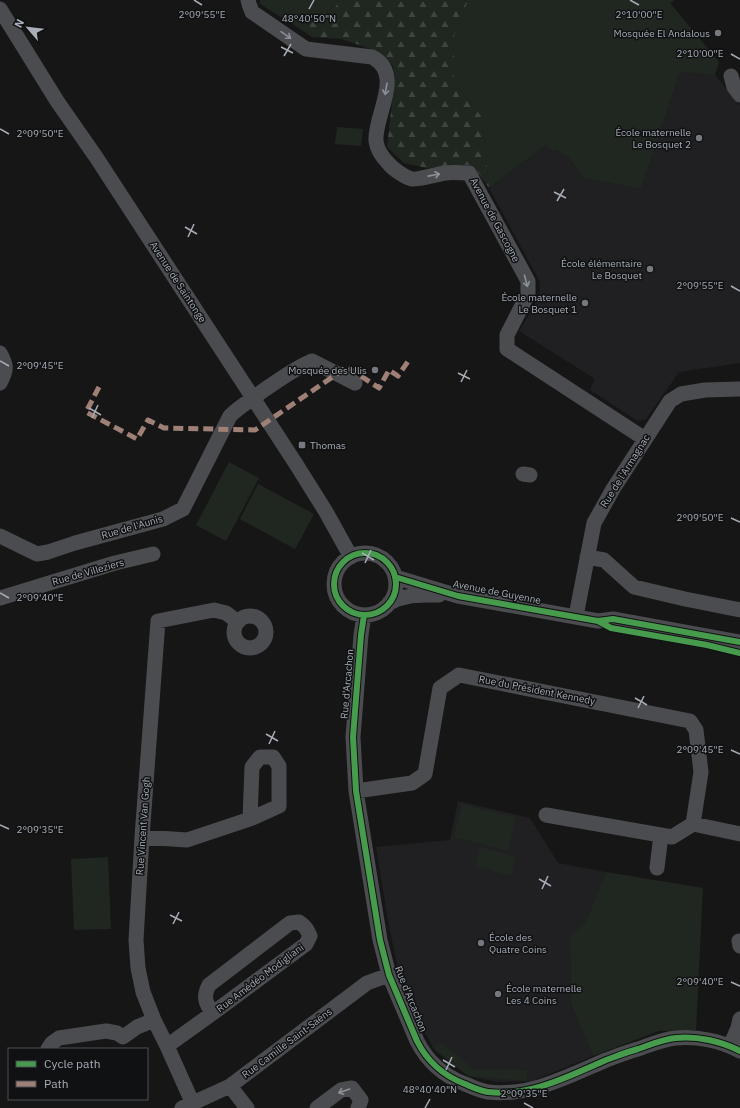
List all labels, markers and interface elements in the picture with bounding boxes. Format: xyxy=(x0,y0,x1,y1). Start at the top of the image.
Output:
north arrow xyxy=(8,8,48,48)
text: 2°09'55"E xyxy=(178,8,226,21)
text: 2°10'00"E xyxy=(615,8,663,21)
text: 48°40'50"N xyxy=(282,12,336,25)
text: N xyxy=(11,16,27,30)
place label: Mosquée El Andalous xyxy=(614,27,710,40)
marker: Mosquée El Andalous xyxy=(713,28,723,38)
one-way arrow xyxy=(280,31,291,39)
text: 2°10'00"E xyxy=(676,47,724,60)
one-way arrow xyxy=(382,83,390,96)
place label: École maternelle Le Bosquet 2 xyxy=(615,126,692,151)
text: 2°09'50"E xyxy=(16,127,64,140)
marker: École maternelle Le Bosquet 2 xyxy=(694,133,704,143)
one-way arrow xyxy=(427,171,440,179)
street label: Avenue de Gascogne xyxy=(467,176,523,265)
street label: Avenue de Saintonge xyxy=(147,239,209,325)
place label: École élémentaire Le Bosquet xyxy=(561,257,643,282)
marker: École élémentaire Le Bosquet xyxy=(645,264,655,274)
one-way arrow xyxy=(523,274,530,287)
text: 2°09'55"E xyxy=(676,279,724,292)
place label: École maternelle Le Bosquet 1 xyxy=(501,291,578,316)
marker: École maternelle Le Bosquet 1 xyxy=(580,298,590,308)
text: 2°09'45"E xyxy=(16,359,64,372)
place label: Mosquée des Ulis xyxy=(288,364,367,377)
marker: Mosquée des Ulis xyxy=(370,365,380,375)
street label: Rue de l'Armagnac xyxy=(597,432,653,510)
place label: Thomas xyxy=(310,439,346,452)
marker: Thomas xyxy=(297,440,307,450)
text: 2°09'50"E xyxy=(676,511,724,524)
street label: Rue de l'Aunis xyxy=(100,512,164,542)
street label: Rue de Villeziers xyxy=(51,555,126,588)
street label: Avenue de Guyenne xyxy=(452,577,543,607)
text: 2°09'40"E xyxy=(16,591,64,604)
street label: Rue d'Arcachon xyxy=(337,649,357,719)
street label: Rue du Président Kennedy xyxy=(478,672,596,708)
text: 2°09'45"E xyxy=(676,743,724,756)
street label: Rue Vincent Van Gogh xyxy=(133,776,153,876)
text: 2°09'35"E xyxy=(16,823,64,836)
place label: École des Quatre Coins xyxy=(489,931,547,956)
marker: École des Quatre Coins xyxy=(476,938,486,948)
street label: Rue Amédéo Modigliani xyxy=(214,941,306,1015)
street label: Rue d'Arcachon xyxy=(392,964,430,1034)
text: 2°09'40"E xyxy=(676,975,724,988)
place label: École maternelle Les 4 Coins xyxy=(506,982,582,1007)
marker: École maternelle Les 4 Coins xyxy=(493,989,503,999)
street label: Rue Camille Saint-Saëns xyxy=(239,1005,335,1081)
legend xyxy=(8,1048,148,1100)
text: Cycle path xyxy=(44,1056,101,1071)
text: Path xyxy=(44,1076,69,1091)
text: 48°40'40"N xyxy=(403,1083,457,1096)
text: 2°09'35"E xyxy=(500,1087,548,1100)
one-way arrow xyxy=(337,1088,350,1095)

